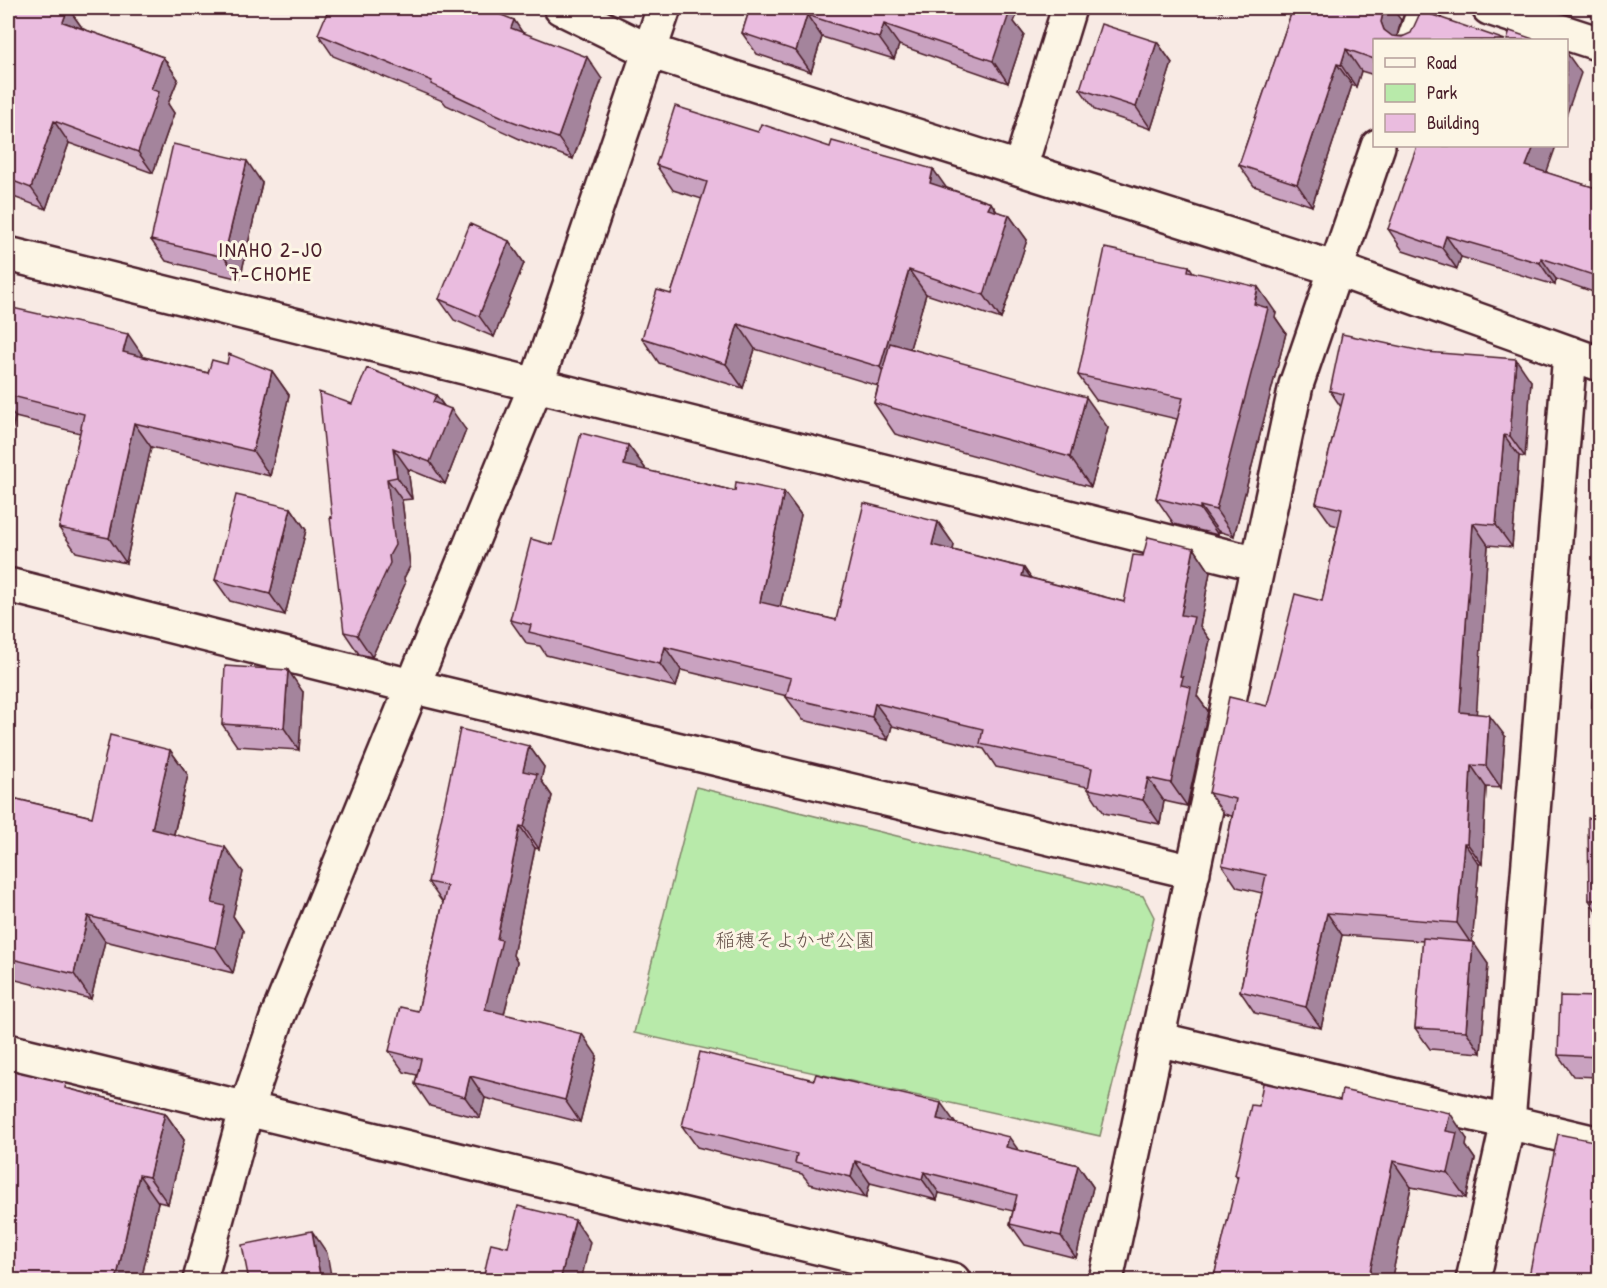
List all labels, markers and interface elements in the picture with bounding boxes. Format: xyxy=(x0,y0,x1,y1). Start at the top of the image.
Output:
legend xyxy=(1373,39,1568,147)
text: Road xyxy=(1427,50,1457,75)
text: Park xyxy=(1427,80,1458,105)
text: Building xyxy=(1427,110,1479,135)
district label: INAHO 2-JO 7-CHOME xyxy=(218,235,324,288)
park label: 稲穂そよかぜ公園 xyxy=(715,926,875,953)

